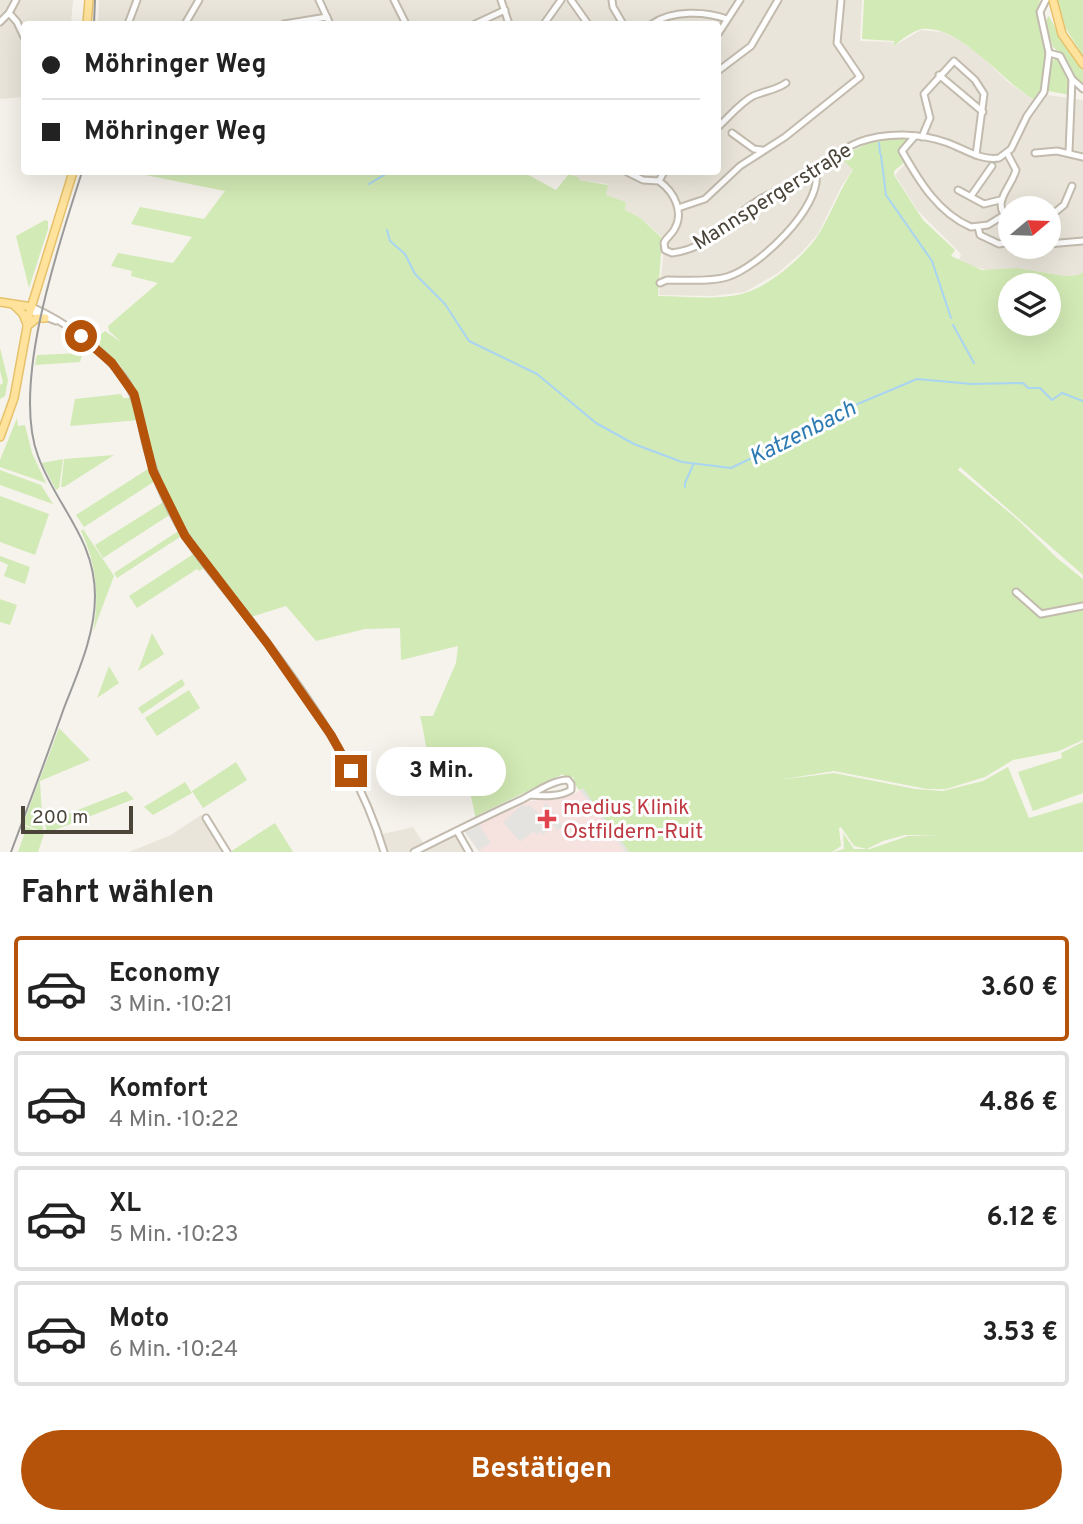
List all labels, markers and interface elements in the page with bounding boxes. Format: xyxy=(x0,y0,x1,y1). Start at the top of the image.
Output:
text: Möhringer Weg xyxy=(84,49,266,82)
text: Möhringer Weg xyxy=(84,116,266,149)
street label: Mannspergerstraße xyxy=(688,138,857,257)
north arrow xyxy=(998,196,1060,259)
map controls xyxy=(998,196,1061,336)
button: layers xyxy=(998,273,1061,336)
route start xyxy=(65,320,97,352)
water label: Katzenbach xyxy=(745,395,862,473)
callout: 3 Min. xyxy=(376,746,505,796)
route end xyxy=(335,755,367,787)
text: 3 Min. xyxy=(409,757,473,786)
place label: medius Klinik Ostfildern-Ruit xyxy=(563,795,703,846)
scale bar xyxy=(21,803,133,835)
text: 200 m xyxy=(32,806,88,830)
marker: medius Klinik Ostfildern-Ruit xyxy=(537,809,557,829)
text: Fahrt wählen xyxy=(21,874,214,914)
icon: car xyxy=(25,957,88,1020)
text: Economy xyxy=(109,958,220,991)
text: 3.60 € xyxy=(981,972,1058,1005)
text: 3 Min. · 10:21 xyxy=(109,991,233,1020)
icon: car xyxy=(25,1072,88,1135)
text: Komfort xyxy=(109,1073,208,1106)
text: 4.86 € xyxy=(980,1087,1058,1120)
text: 4 Min. · 10:22 xyxy=(109,1106,239,1135)
icon: car xyxy=(25,1187,88,1250)
text: XL xyxy=(109,1188,141,1221)
text: 6.12 € xyxy=(986,1202,1058,1235)
text: 5 Min. · 10:23 xyxy=(109,1221,239,1250)
icon: car xyxy=(25,1302,88,1365)
text: Moto xyxy=(109,1303,169,1336)
text: 3.53 € xyxy=(982,1317,1058,1350)
text: 6 Min. · 10:24 xyxy=(109,1336,238,1365)
button: Bestätigen xyxy=(21,1430,1062,1510)

